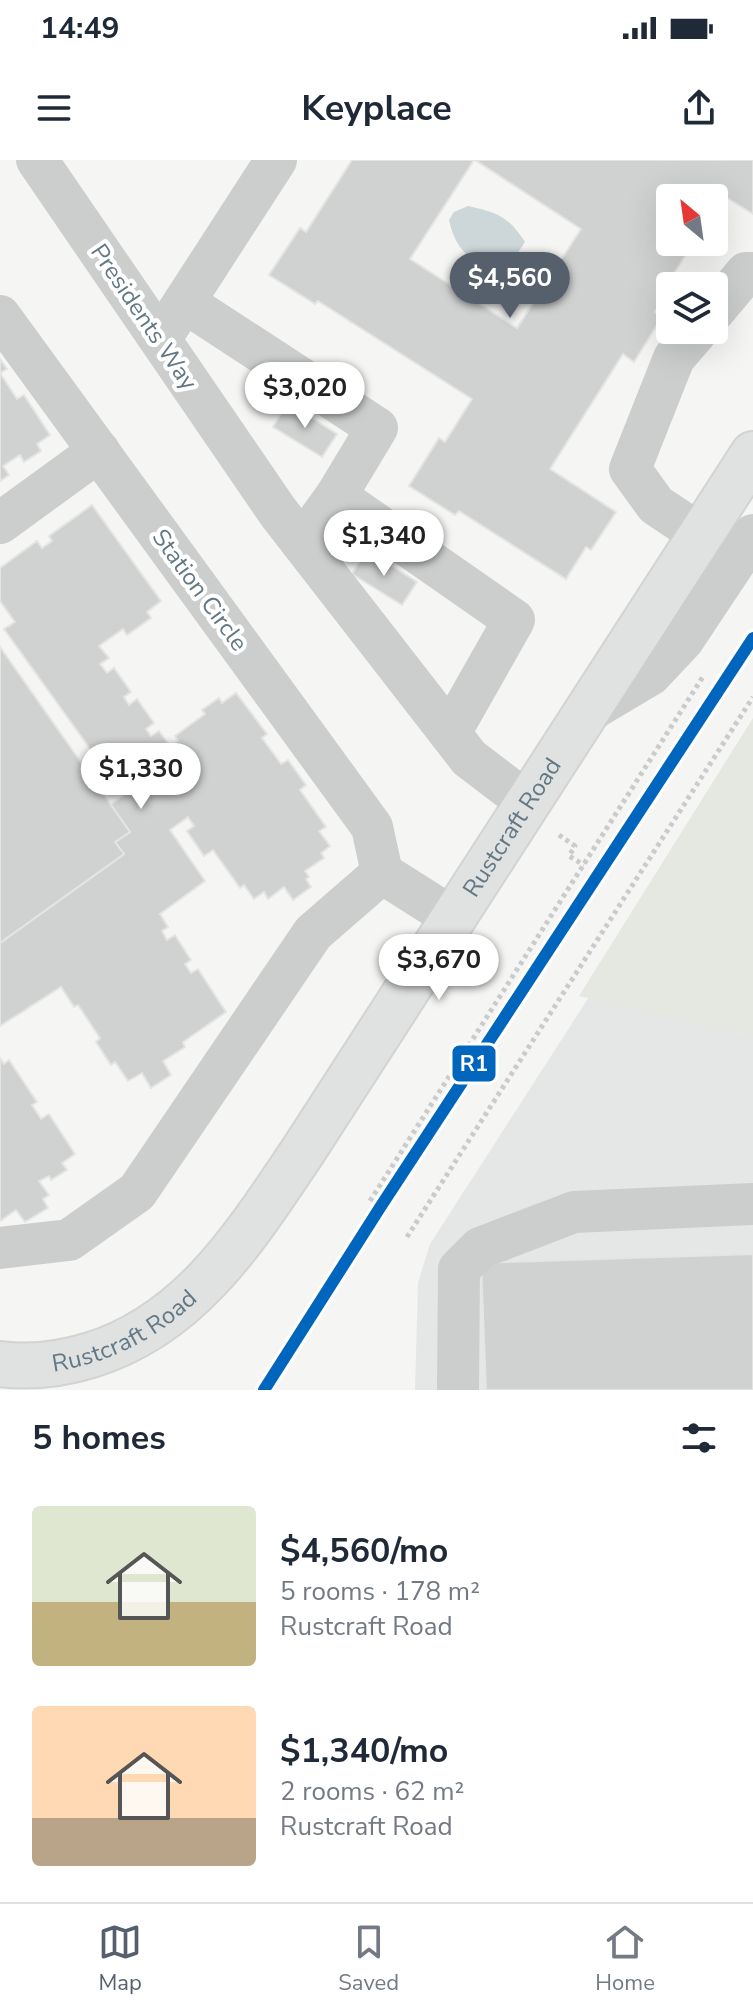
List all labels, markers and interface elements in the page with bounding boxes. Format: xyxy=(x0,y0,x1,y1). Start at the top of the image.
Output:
text: 14:49 xyxy=(40,8,119,49)
text: Keyplace xyxy=(301,84,452,133)
icon: menu xyxy=(32,86,76,130)
icon: share xyxy=(677,86,721,130)
north arrow xyxy=(656,184,728,256)
map controls xyxy=(656,184,728,344)
street label: Presidents Way xyxy=(83,238,205,397)
pin: $4,560 xyxy=(445,252,575,320)
text: $4,560 xyxy=(468,260,552,295)
button: layers xyxy=(656,272,728,344)
pin: $3,020 xyxy=(240,362,370,430)
text: $3,020 xyxy=(263,370,347,405)
pin: $1,340 xyxy=(319,510,449,578)
text: $1,340 xyxy=(342,518,426,553)
street label: Station Circle xyxy=(145,522,255,658)
pin: $1,330 xyxy=(76,743,206,811)
text: $1,330 xyxy=(99,751,183,786)
street label: Rustcraft Road xyxy=(455,752,569,903)
pin: $3,670 xyxy=(374,934,504,1002)
text: $3,670 xyxy=(397,942,481,977)
line badge: R1 xyxy=(451,1044,497,1083)
text: R1 xyxy=(460,1049,488,1079)
street label: Rustcraft Road xyxy=(49,1282,204,1380)
text: 5 homes xyxy=(32,1415,166,1461)
icon: filters xyxy=(677,1416,721,1460)
text: $4,560/mo xyxy=(280,1528,448,1574)
icon: home xyxy=(96,1538,192,1634)
text: 5 rooms · 178 m² xyxy=(280,1574,480,1609)
text: Rustcraft Road xyxy=(280,1609,453,1644)
text: $1,340/mo xyxy=(280,1728,448,1774)
icon: home xyxy=(96,1738,192,1834)
text: 2 rooms · 62 m² xyxy=(280,1774,464,1809)
text: Rustcraft Road xyxy=(280,1809,453,1844)
tab: Map xyxy=(98,1920,142,1998)
tab: Saved xyxy=(338,1920,399,1998)
tab: Home xyxy=(595,1920,655,1998)

